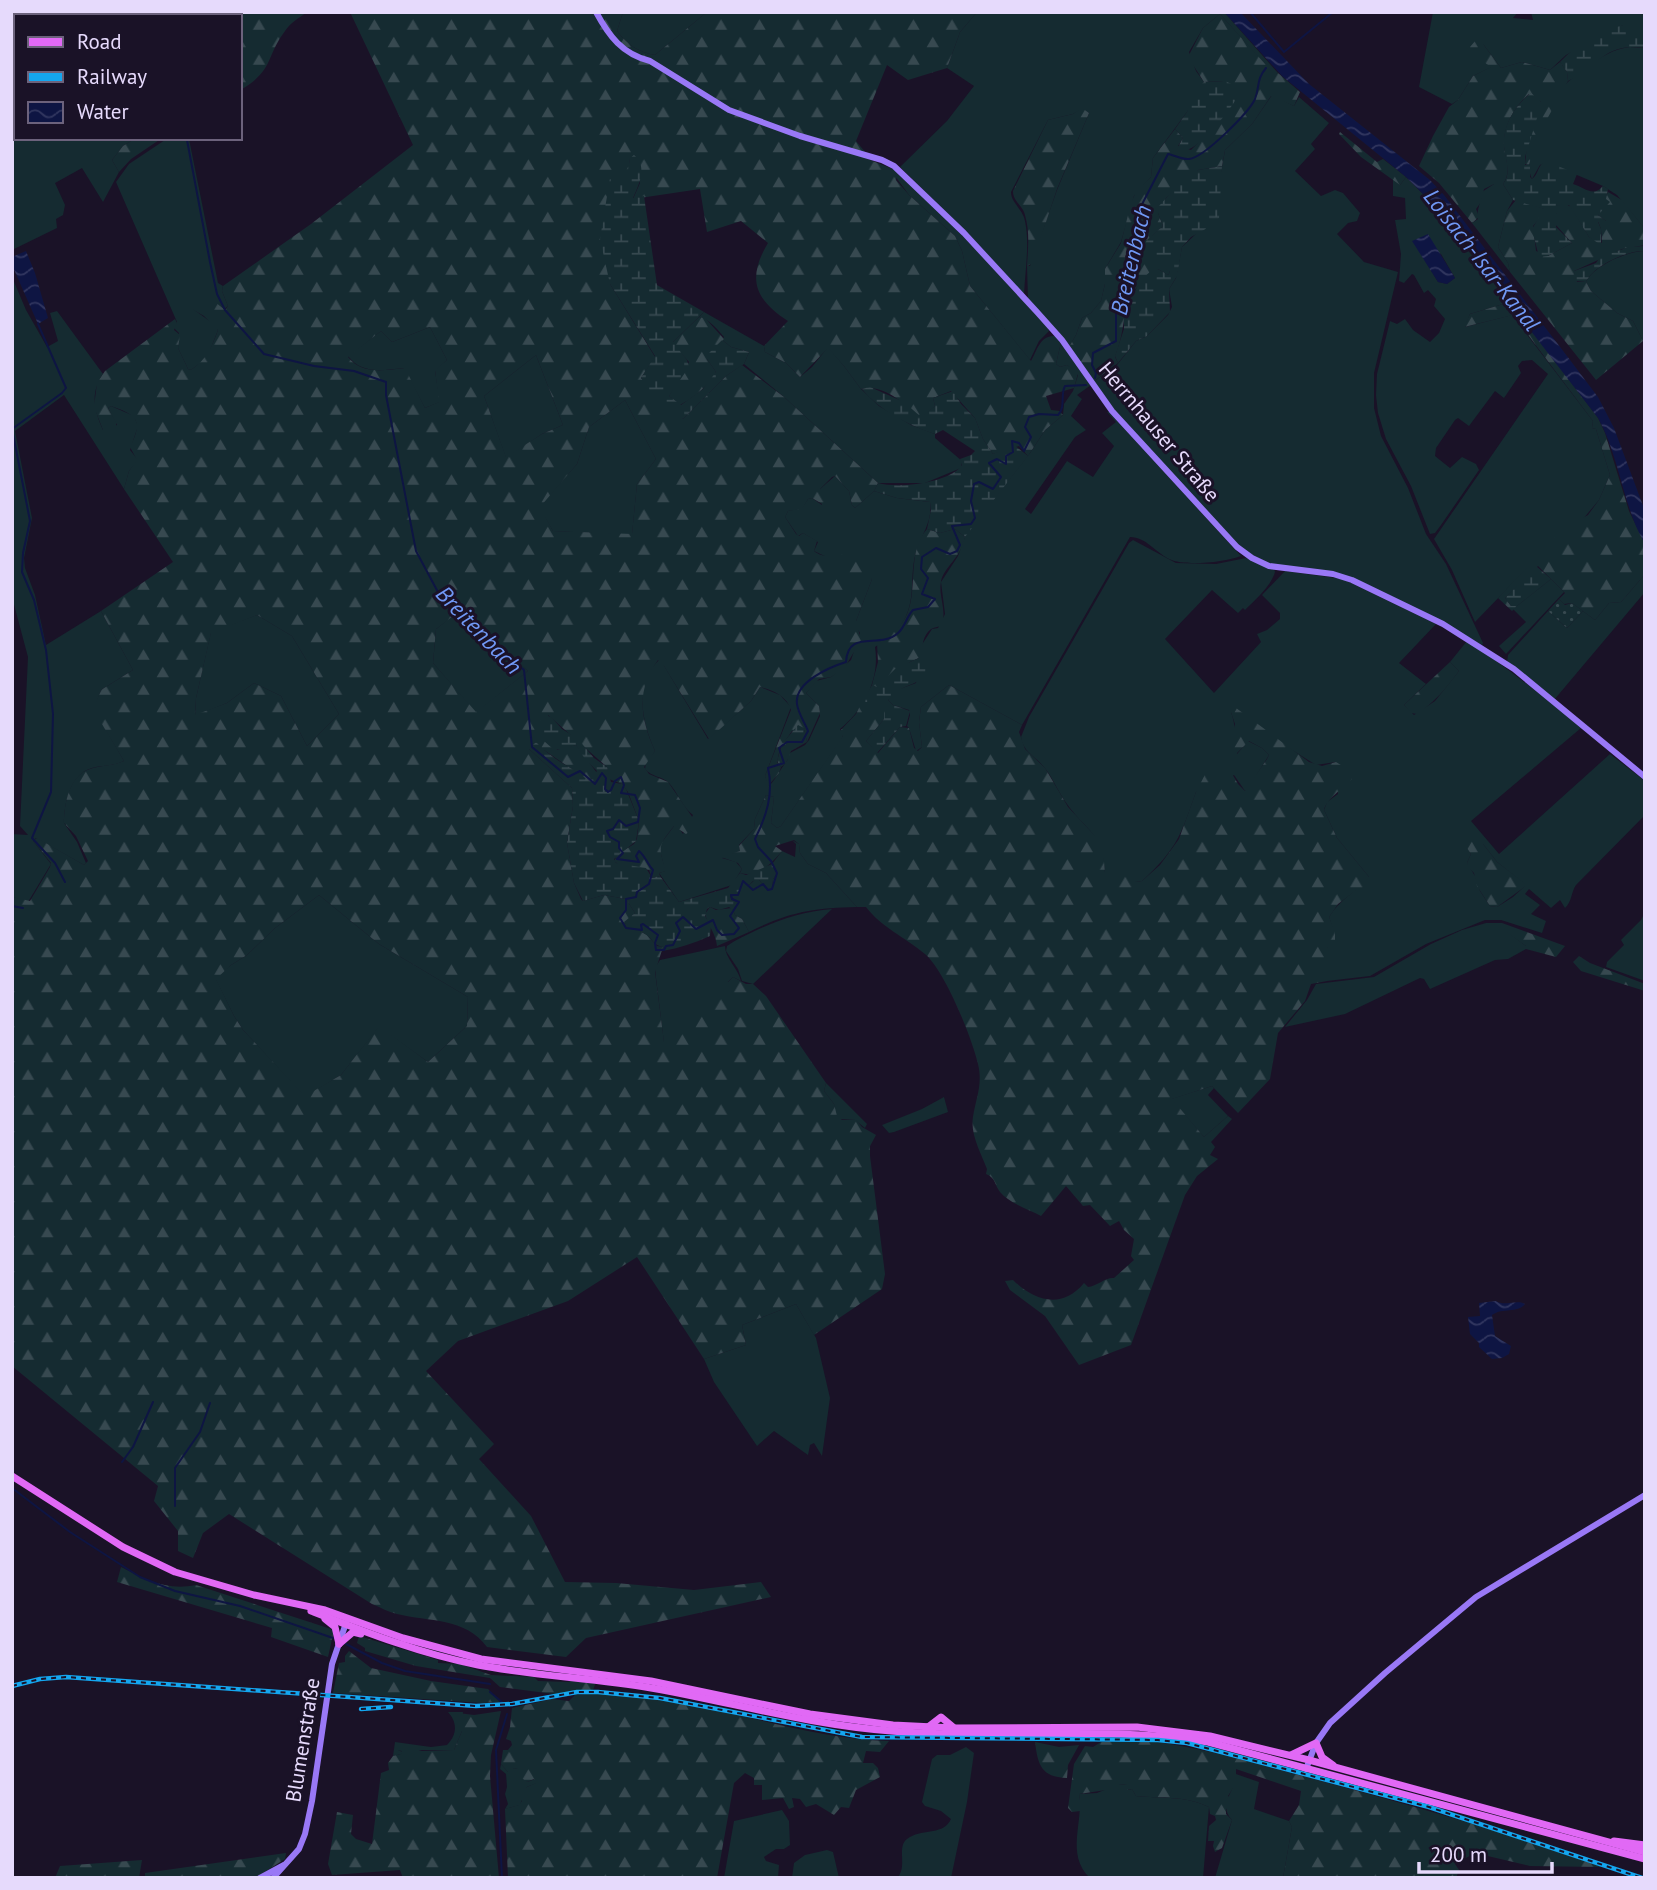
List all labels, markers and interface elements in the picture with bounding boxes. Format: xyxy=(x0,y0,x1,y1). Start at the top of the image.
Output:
legend xyxy=(14,14,242,140)
text: Road xyxy=(77,28,121,55)
text: Railway xyxy=(77,63,147,90)
text: Water xyxy=(77,98,129,125)
water label: Loisach-Isar-Kanal xyxy=(1418,183,1547,337)
water label: Breitenbach xyxy=(1104,202,1157,318)
street label: Herrnhauser Straße xyxy=(1093,356,1226,507)
water label: Breitenbach xyxy=(430,579,529,680)
street label: Blumenstraße xyxy=(279,1676,326,1804)
scale bar xyxy=(1419,1830,1552,1874)
text: 200 m xyxy=(1430,1841,1487,1868)

